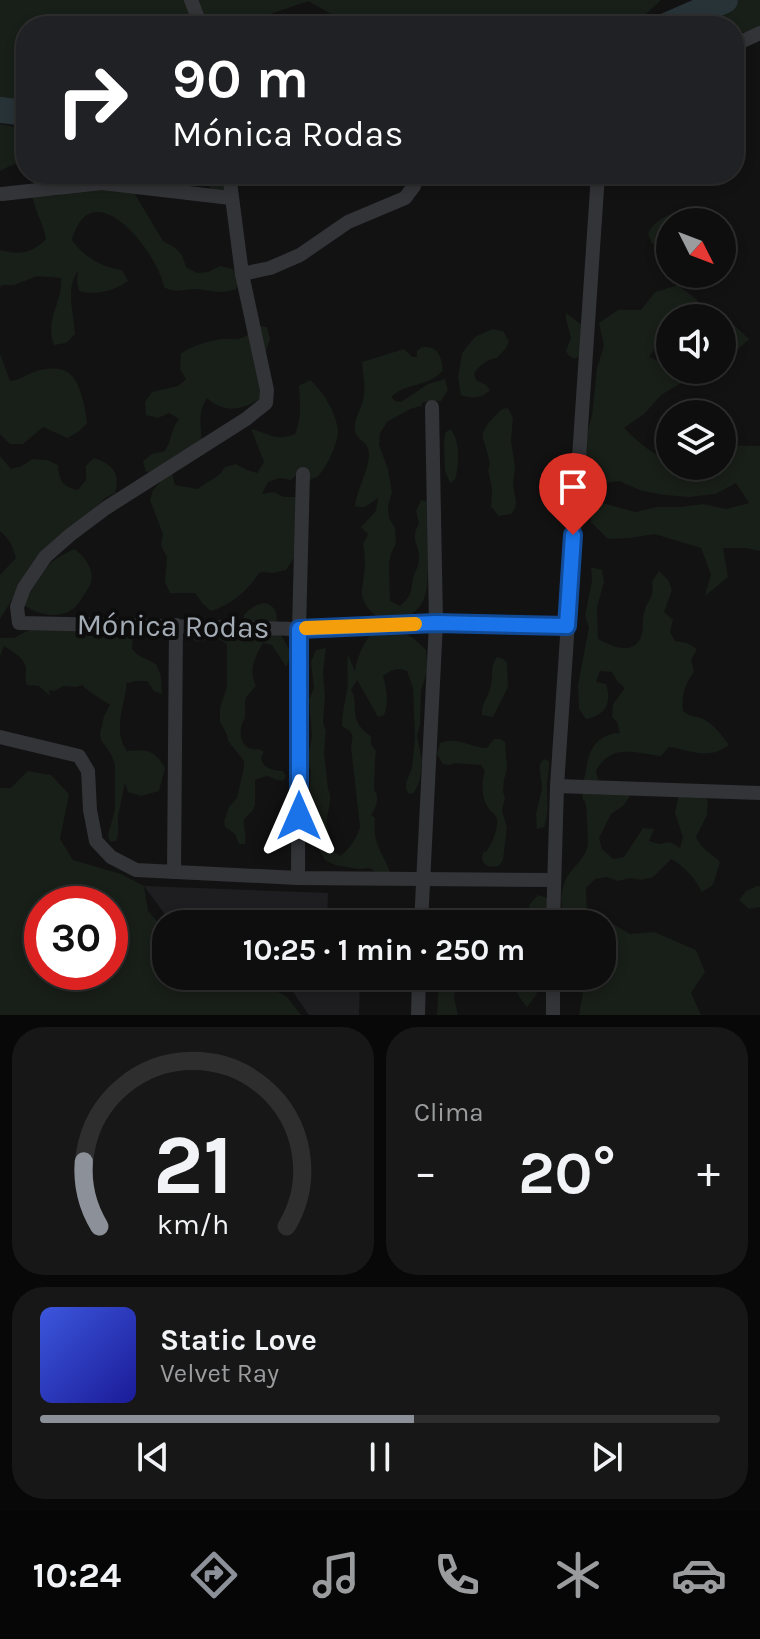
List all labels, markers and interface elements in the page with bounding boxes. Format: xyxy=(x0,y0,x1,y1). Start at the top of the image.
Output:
text: 90 m xyxy=(172,46,309,111)
icon: right xyxy=(40,48,144,152)
text: Mónica Rodas xyxy=(172,113,403,155)
north arrow xyxy=(656,208,736,288)
map controls xyxy=(656,208,736,480)
button: sound xyxy=(656,304,736,384)
button: layers xyxy=(656,400,736,480)
pin xyxy=(539,453,607,535)
icon: arrive xyxy=(551,465,595,509)
street label: Mónica Rodas xyxy=(76,606,270,646)
position arrow xyxy=(257,774,341,858)
speed limit sign: 30 xyxy=(24,886,128,990)
text: 10:25 · 1 min · 250 m xyxy=(243,932,525,968)
text: Clima xyxy=(414,1097,484,1128)
text: 21 xyxy=(153,1117,233,1214)
text: 20° xyxy=(518,1138,616,1208)
text: − xyxy=(414,1147,437,1198)
text: + xyxy=(697,1147,720,1198)
text: km/h xyxy=(157,1208,229,1241)
text: Static Love xyxy=(160,1322,317,1358)
text: Velvet Ray xyxy=(160,1358,279,1389)
icon: previous xyxy=(131,1435,175,1479)
icon: pause xyxy=(358,1435,402,1479)
icon: next xyxy=(585,1435,629,1479)
icon: directions xyxy=(186,1547,242,1603)
icon: music xyxy=(308,1547,364,1603)
icon: phone xyxy=(429,1547,485,1603)
icon: climate xyxy=(550,1547,606,1603)
icon: car xyxy=(671,1547,727,1603)
text: 10:24 xyxy=(33,1554,121,1596)

